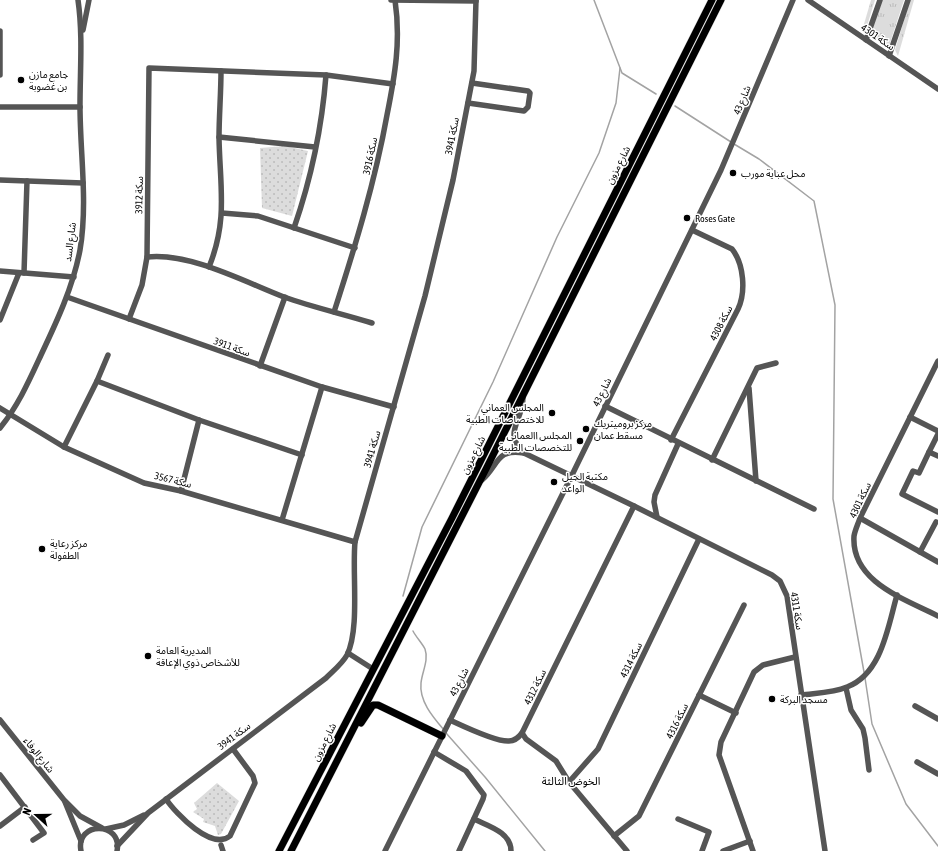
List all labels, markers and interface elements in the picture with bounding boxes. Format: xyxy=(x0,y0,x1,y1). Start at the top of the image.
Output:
street label: سكة 4301 xyxy=(859,22,897,52)
place label: جامع مازن بن غضوبة xyxy=(29,69,69,93)
marker: جامع مازن بن غضوبة xyxy=(16,75,26,85)
street label: شارع 43 xyxy=(731,84,755,117)
street label: سكة 3941 xyxy=(443,116,461,156)
street label: سكة 3916 xyxy=(361,136,379,176)
street label: شارع مزون xyxy=(604,144,634,187)
marker: محل عباية مورب xyxy=(728,168,738,178)
place label: محل عباية مورب xyxy=(741,168,805,180)
street label: سكة 3912 xyxy=(133,176,145,214)
marker: Roses Gate xyxy=(682,213,692,223)
place label: Roses Gate xyxy=(695,213,735,224)
street label: شارع السد xyxy=(62,221,80,263)
street label: سكة 4308 xyxy=(707,303,735,342)
street label: سكة 3911 xyxy=(212,335,252,359)
street label: شارع 43 xyxy=(590,376,615,409)
place label: المجلس العماني للاختصاصات الطبية xyxy=(466,402,544,425)
marker: المجلس العماني للاختصاصات الطبية xyxy=(547,408,557,418)
place label: مركز بروميتريك مسقط عمان xyxy=(594,418,652,441)
marker: مركز بروميتريك مسقط عمان xyxy=(581,424,591,434)
street label: سكة 3941 xyxy=(361,429,383,469)
place label: المجلس االعمانى للتخصصات الطبية xyxy=(499,430,572,453)
street label: شارع مزون xyxy=(459,434,489,477)
marker: المجلس االعمانى للتخصصات الطبية xyxy=(575,436,585,446)
street label: سكة 3567 xyxy=(153,470,193,490)
place label: مكتبة الجيل الواعد xyxy=(562,471,608,495)
marker: مكتبة الجيل الواعد xyxy=(549,477,559,487)
street label: سكة 4301 xyxy=(847,480,873,520)
place label: مركز رعاية الطفولة xyxy=(50,538,87,562)
marker: مركز رعاية الطفولة xyxy=(37,544,47,554)
street label: سكة 4311 xyxy=(789,591,805,631)
street label: سكة 4314 xyxy=(618,640,644,679)
place label: المديرية العامة للأشخاص ذوي الإعاقة xyxy=(156,645,240,670)
marker: المديرية العامة للأشخاص ذوي الإعاقة xyxy=(143,651,153,661)
street label: شارع 43 xyxy=(447,666,473,699)
street label: سكة 4312 xyxy=(522,667,548,706)
marker: مسجد البركة xyxy=(767,694,777,704)
place label: مسجد البركة xyxy=(780,694,828,706)
street label: سكة 4316 xyxy=(664,701,690,740)
street label: سكة 3941 xyxy=(216,720,253,752)
street label: شارع مزون xyxy=(310,721,340,764)
street label: شارع الوفاء xyxy=(20,735,57,776)
district label: الخوض الثالثة xyxy=(542,775,600,788)
north arrow xyxy=(16,795,56,835)
text: N xyxy=(20,806,33,817)

